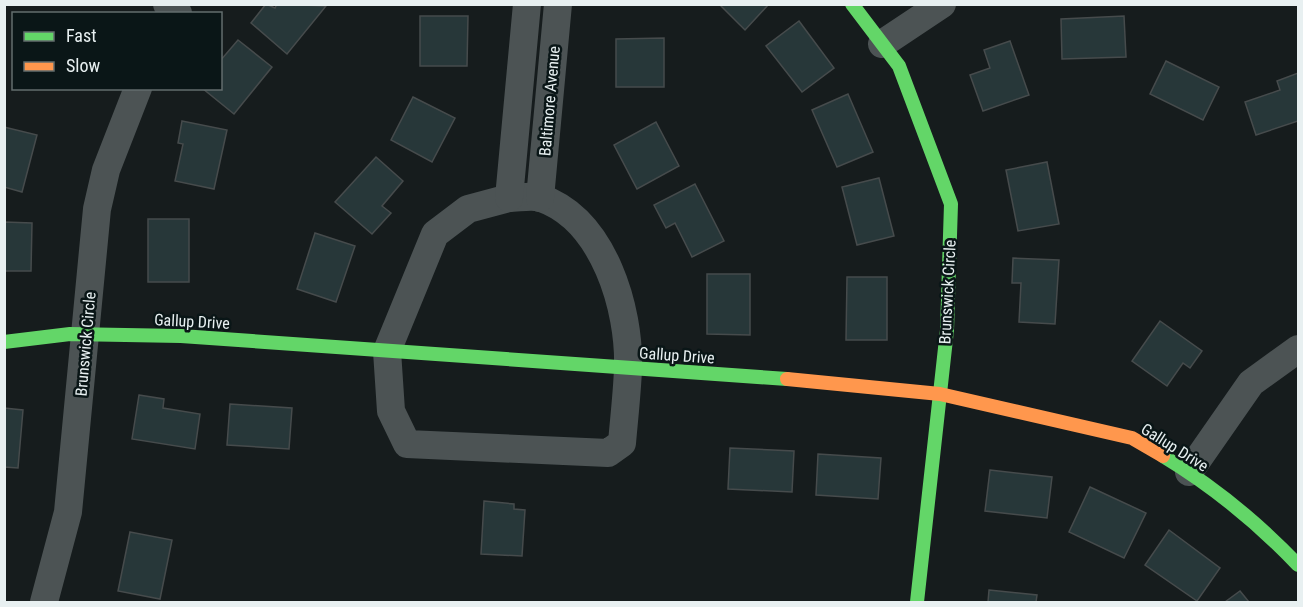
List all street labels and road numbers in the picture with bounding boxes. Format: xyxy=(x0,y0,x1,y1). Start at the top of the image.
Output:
street label: Baltimore Avenue xyxy=(535,45,564,157)
street label: Brunswick Circle xyxy=(935,239,960,345)
street label: Brunswick Circle xyxy=(71,291,100,397)
street label: Gallup Drive xyxy=(154,310,230,333)
street label: Gallup Drive xyxy=(639,343,715,368)
street label: Gallup Drive xyxy=(1138,419,1212,476)

